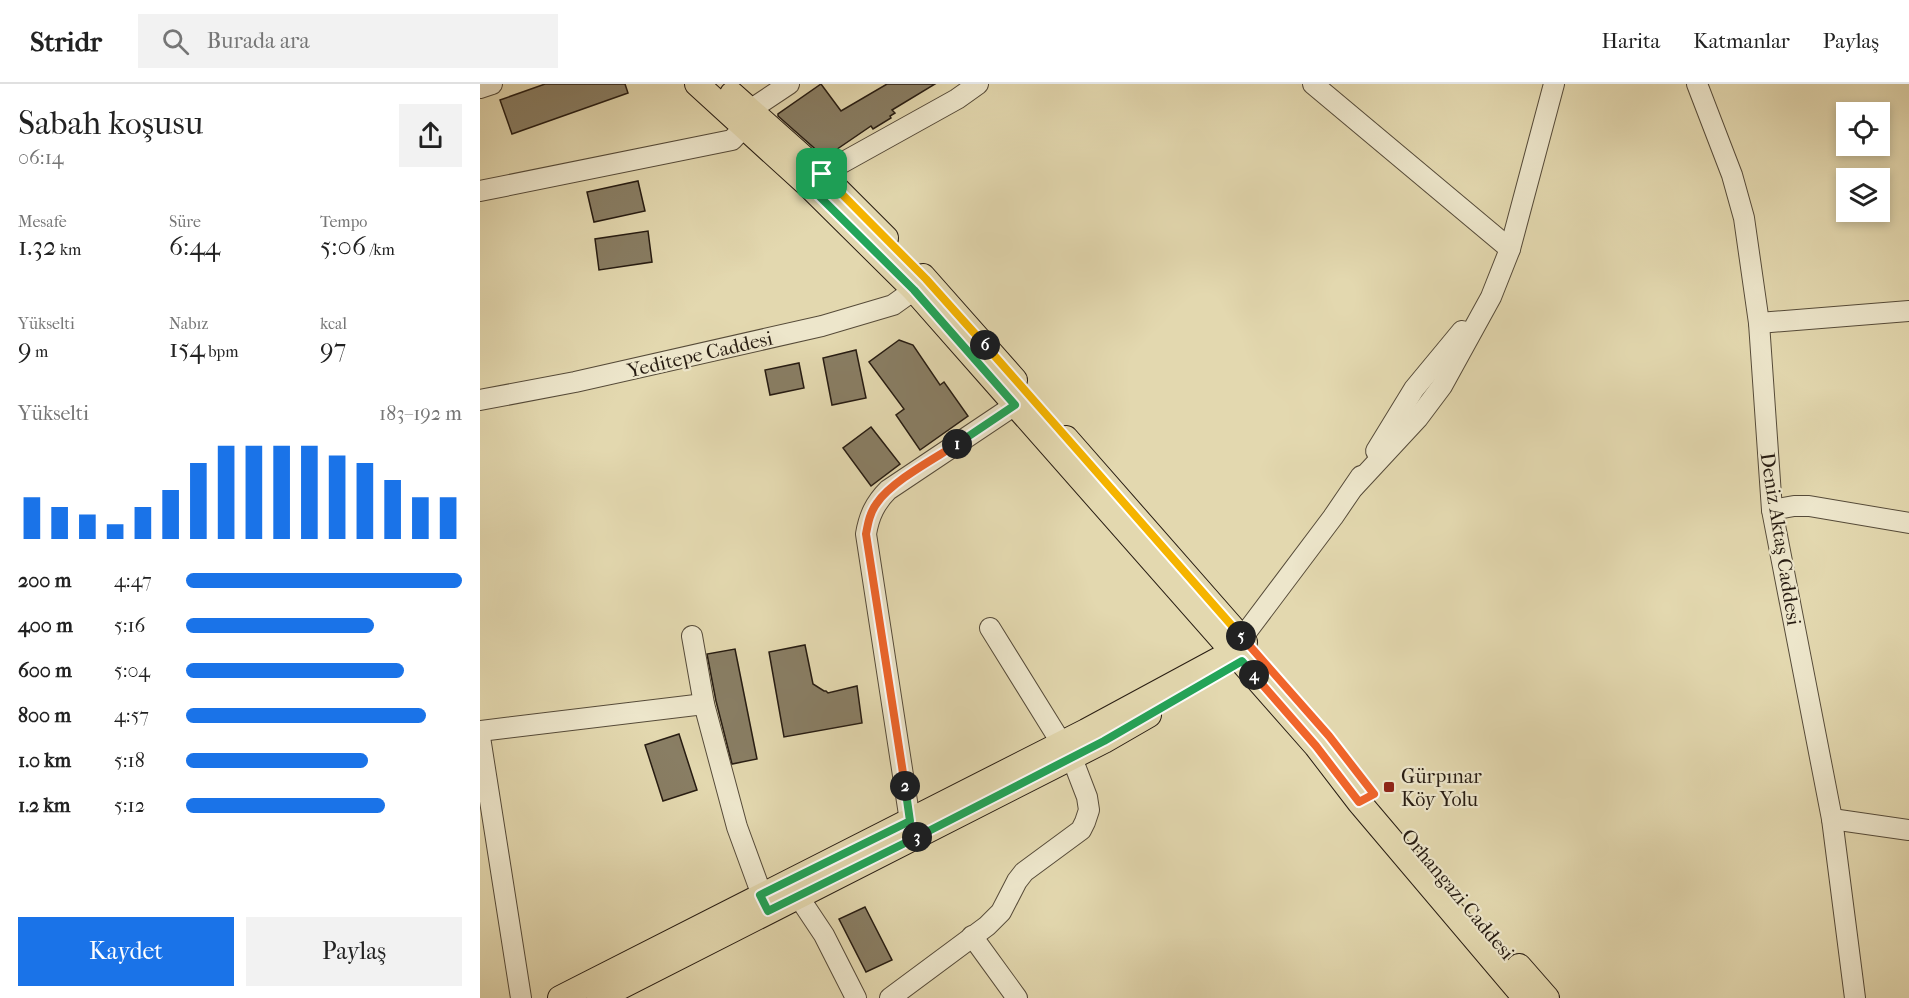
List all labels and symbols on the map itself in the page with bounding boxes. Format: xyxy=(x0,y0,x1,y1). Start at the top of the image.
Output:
pin xyxy=(796,148,847,199)
street label: Yeditepe Caddesi xyxy=(624,327,775,383)
pin: 6 xyxy=(970,330,1000,360)
pin: 1 xyxy=(942,429,972,459)
street label: Deniz Aktaş Caddesi xyxy=(1755,451,1806,627)
pin: 5 xyxy=(1226,621,1256,651)
pin: 4 xyxy=(1239,660,1269,690)
place label: Gürpınar Köy Yolu xyxy=(1401,765,1482,811)
pin: 2 xyxy=(890,771,920,801)
marker: Gürpınar Köy Yolu xyxy=(1382,780,1396,794)
pin: 3 xyxy=(902,822,932,852)
street label: Orhangazi Caddesi xyxy=(1396,825,1519,964)

